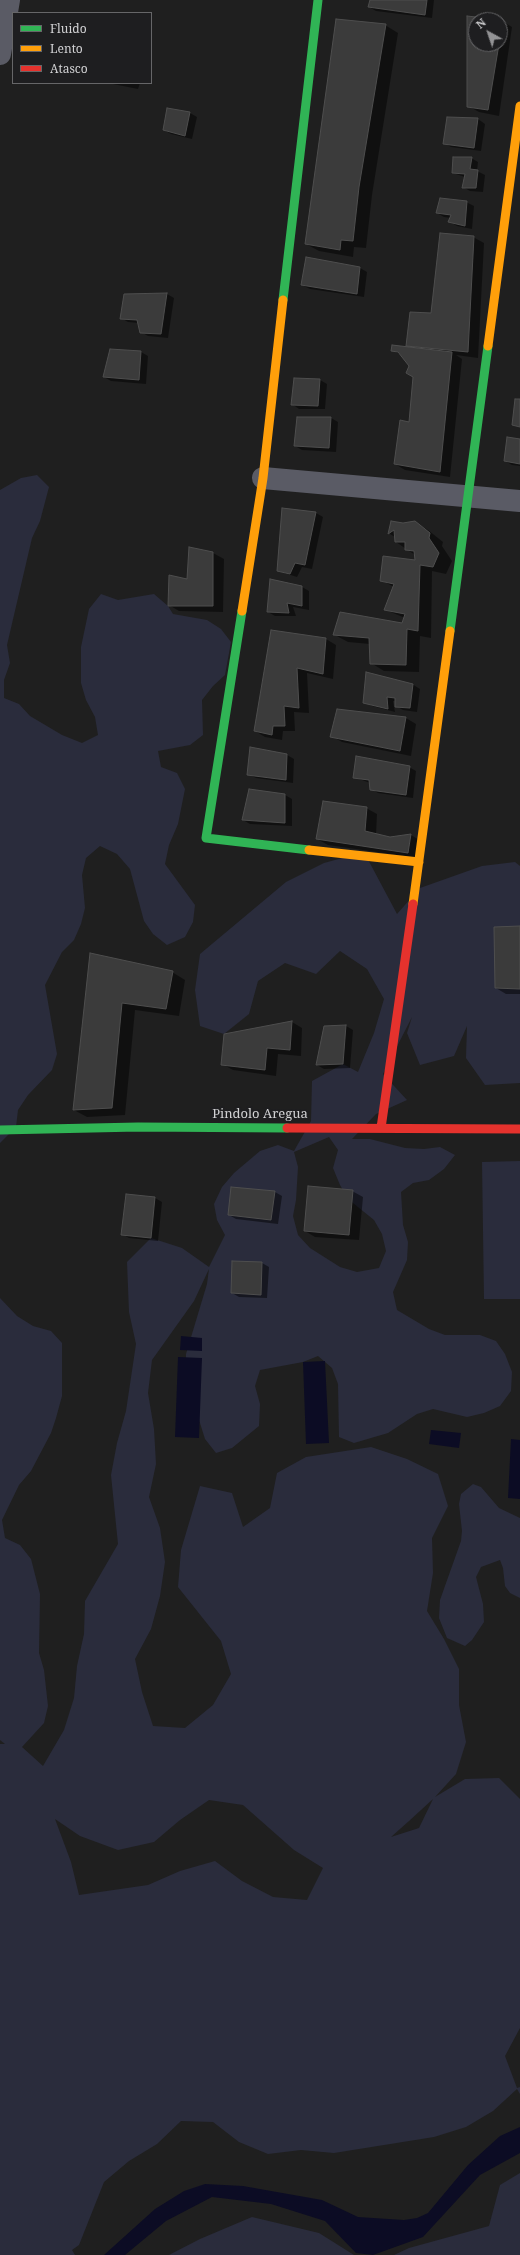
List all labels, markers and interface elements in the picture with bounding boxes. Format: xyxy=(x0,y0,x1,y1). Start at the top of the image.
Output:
legend xyxy=(12,12,152,84)
north arrow xyxy=(468,12,508,52)
text: N xyxy=(472,15,489,32)
text: Fluido xyxy=(50,20,87,37)
text: Lento xyxy=(50,40,83,57)
text: Atasco xyxy=(50,60,88,77)
street label: Pindolo Aregua xyxy=(212,1106,308,1122)

